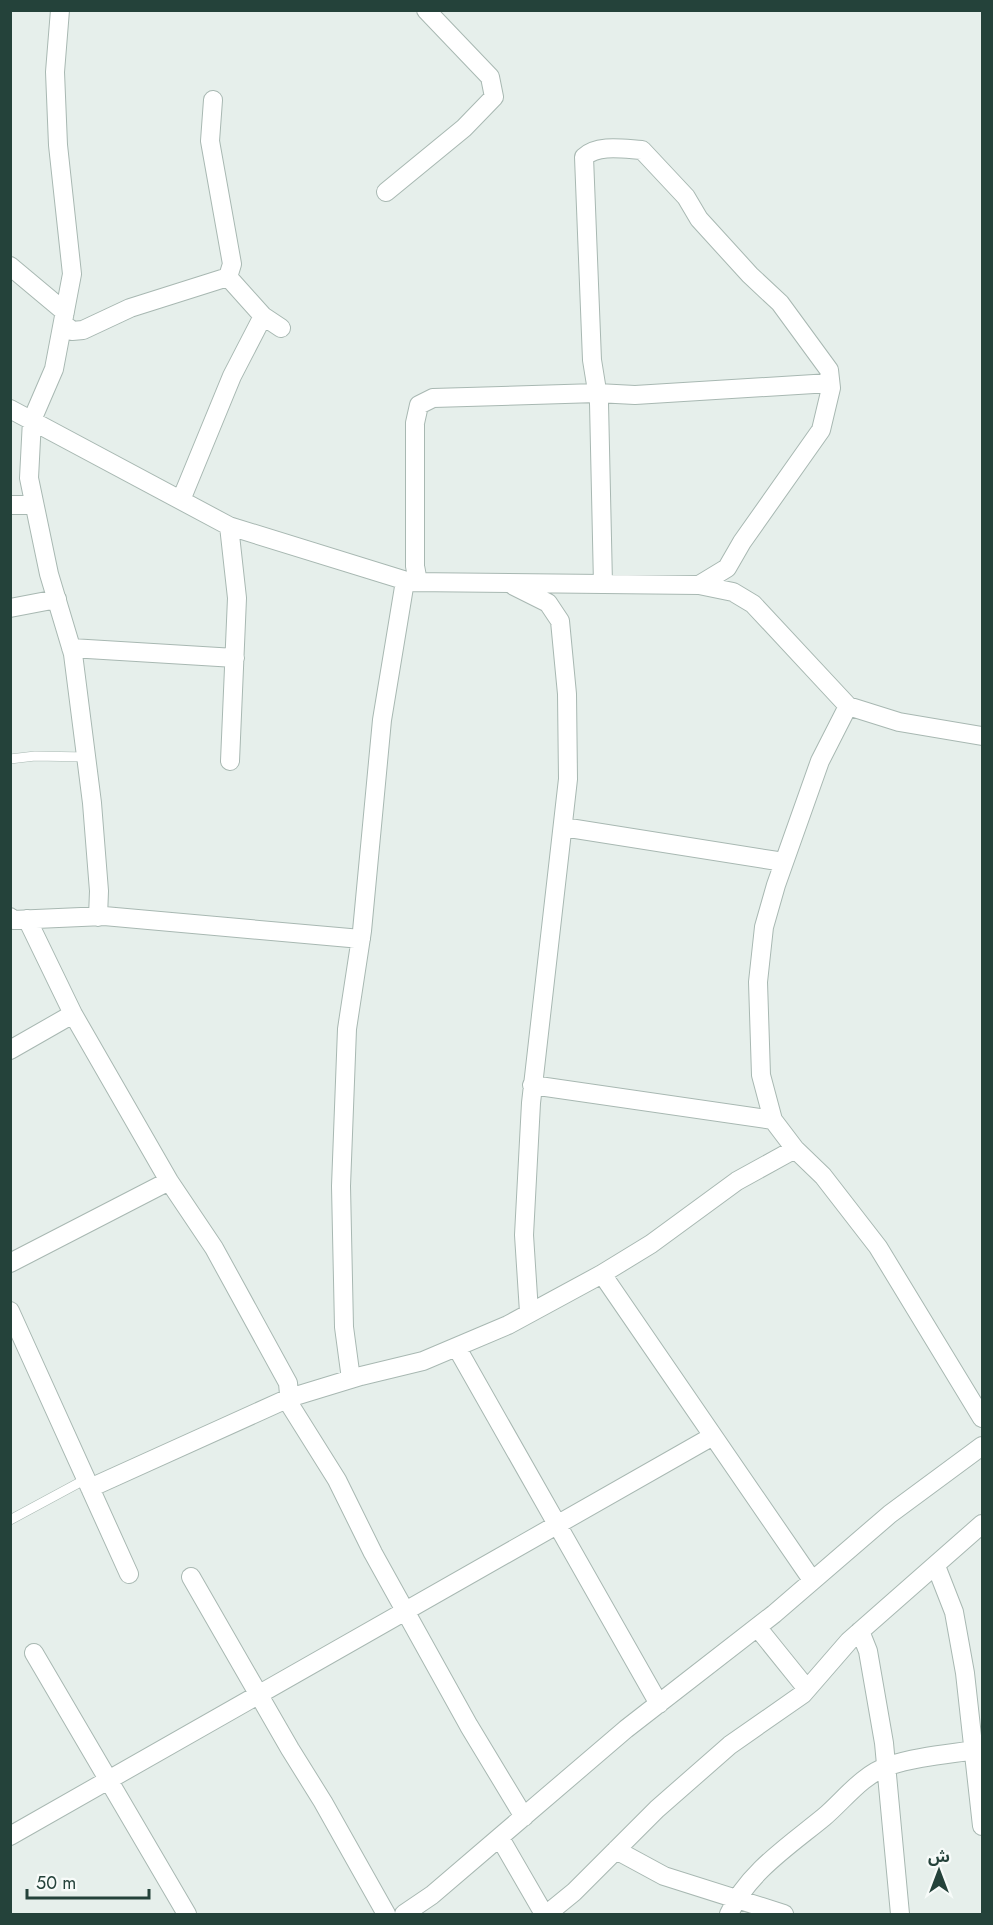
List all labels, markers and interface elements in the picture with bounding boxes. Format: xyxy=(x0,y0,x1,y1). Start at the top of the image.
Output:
north arrow xyxy=(909,1841,969,1901)
text: ش xyxy=(928,1845,950,1868)
scale bar xyxy=(27,1862,148,1900)
text: 50 m xyxy=(36,1870,76,1896)

